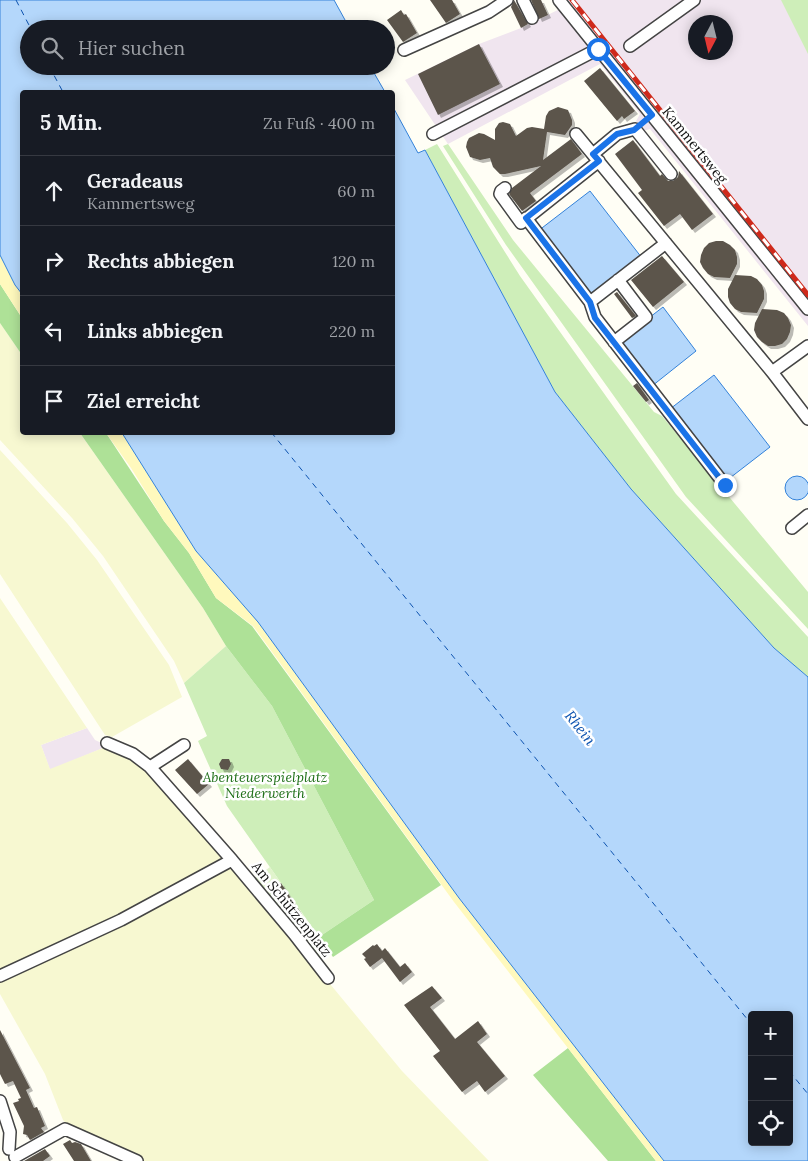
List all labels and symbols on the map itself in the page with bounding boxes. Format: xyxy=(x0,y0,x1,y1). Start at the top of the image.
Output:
north arrow xyxy=(688,15,733,60)
route start xyxy=(587,38,610,61)
street label: Kammertsweg xyxy=(658,103,732,187)
route end xyxy=(714,474,737,497)
water label: Rhein xyxy=(561,706,600,750)
park label: Abenteuerspielplatz Niederwerth xyxy=(202,768,328,802)
street label: Am Schützenplatz xyxy=(247,857,336,960)

